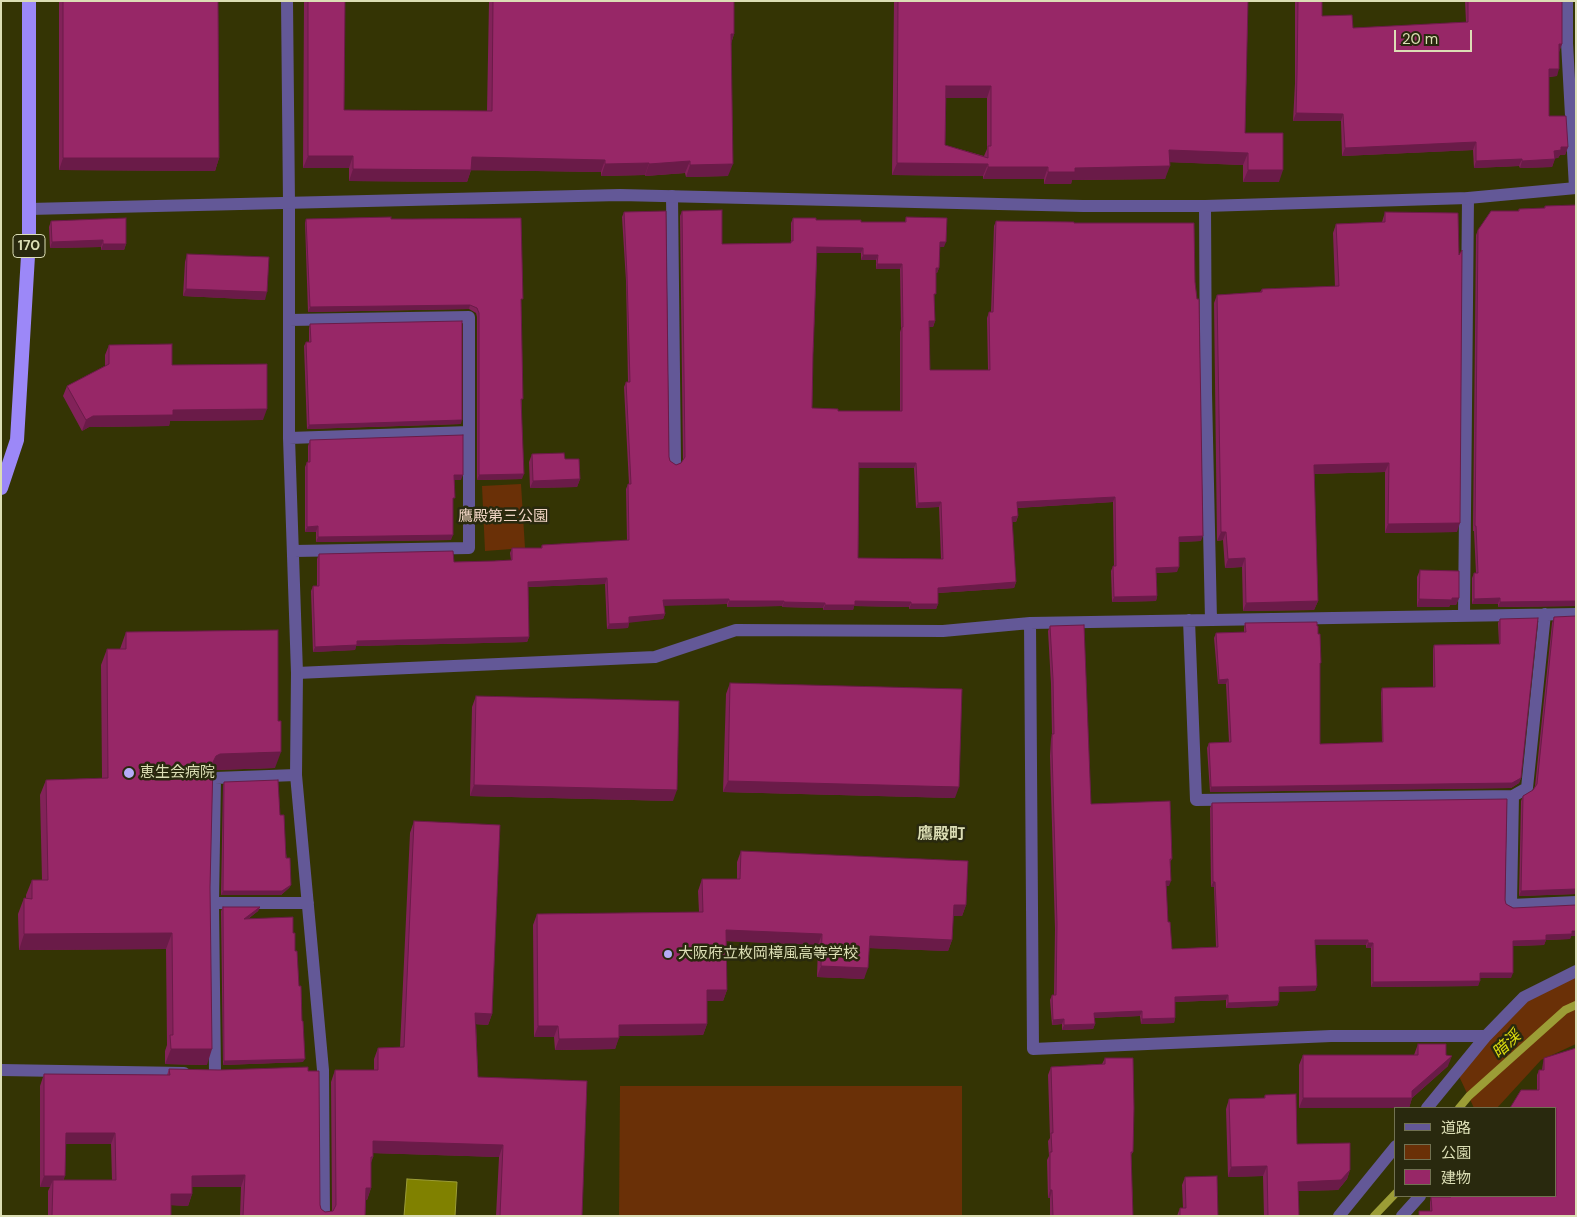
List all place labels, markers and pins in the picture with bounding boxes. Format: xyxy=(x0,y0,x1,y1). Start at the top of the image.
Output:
place label: 恵生会病院 xyxy=(140,764,215,782)
marker: 恵生会病院 xyxy=(122,766,136,780)
place label: 大阪府立枚岡樟風高等学校 xyxy=(678,945,858,963)
marker: 大阪府立枚岡樟風高等学校 xyxy=(662,948,674,960)

